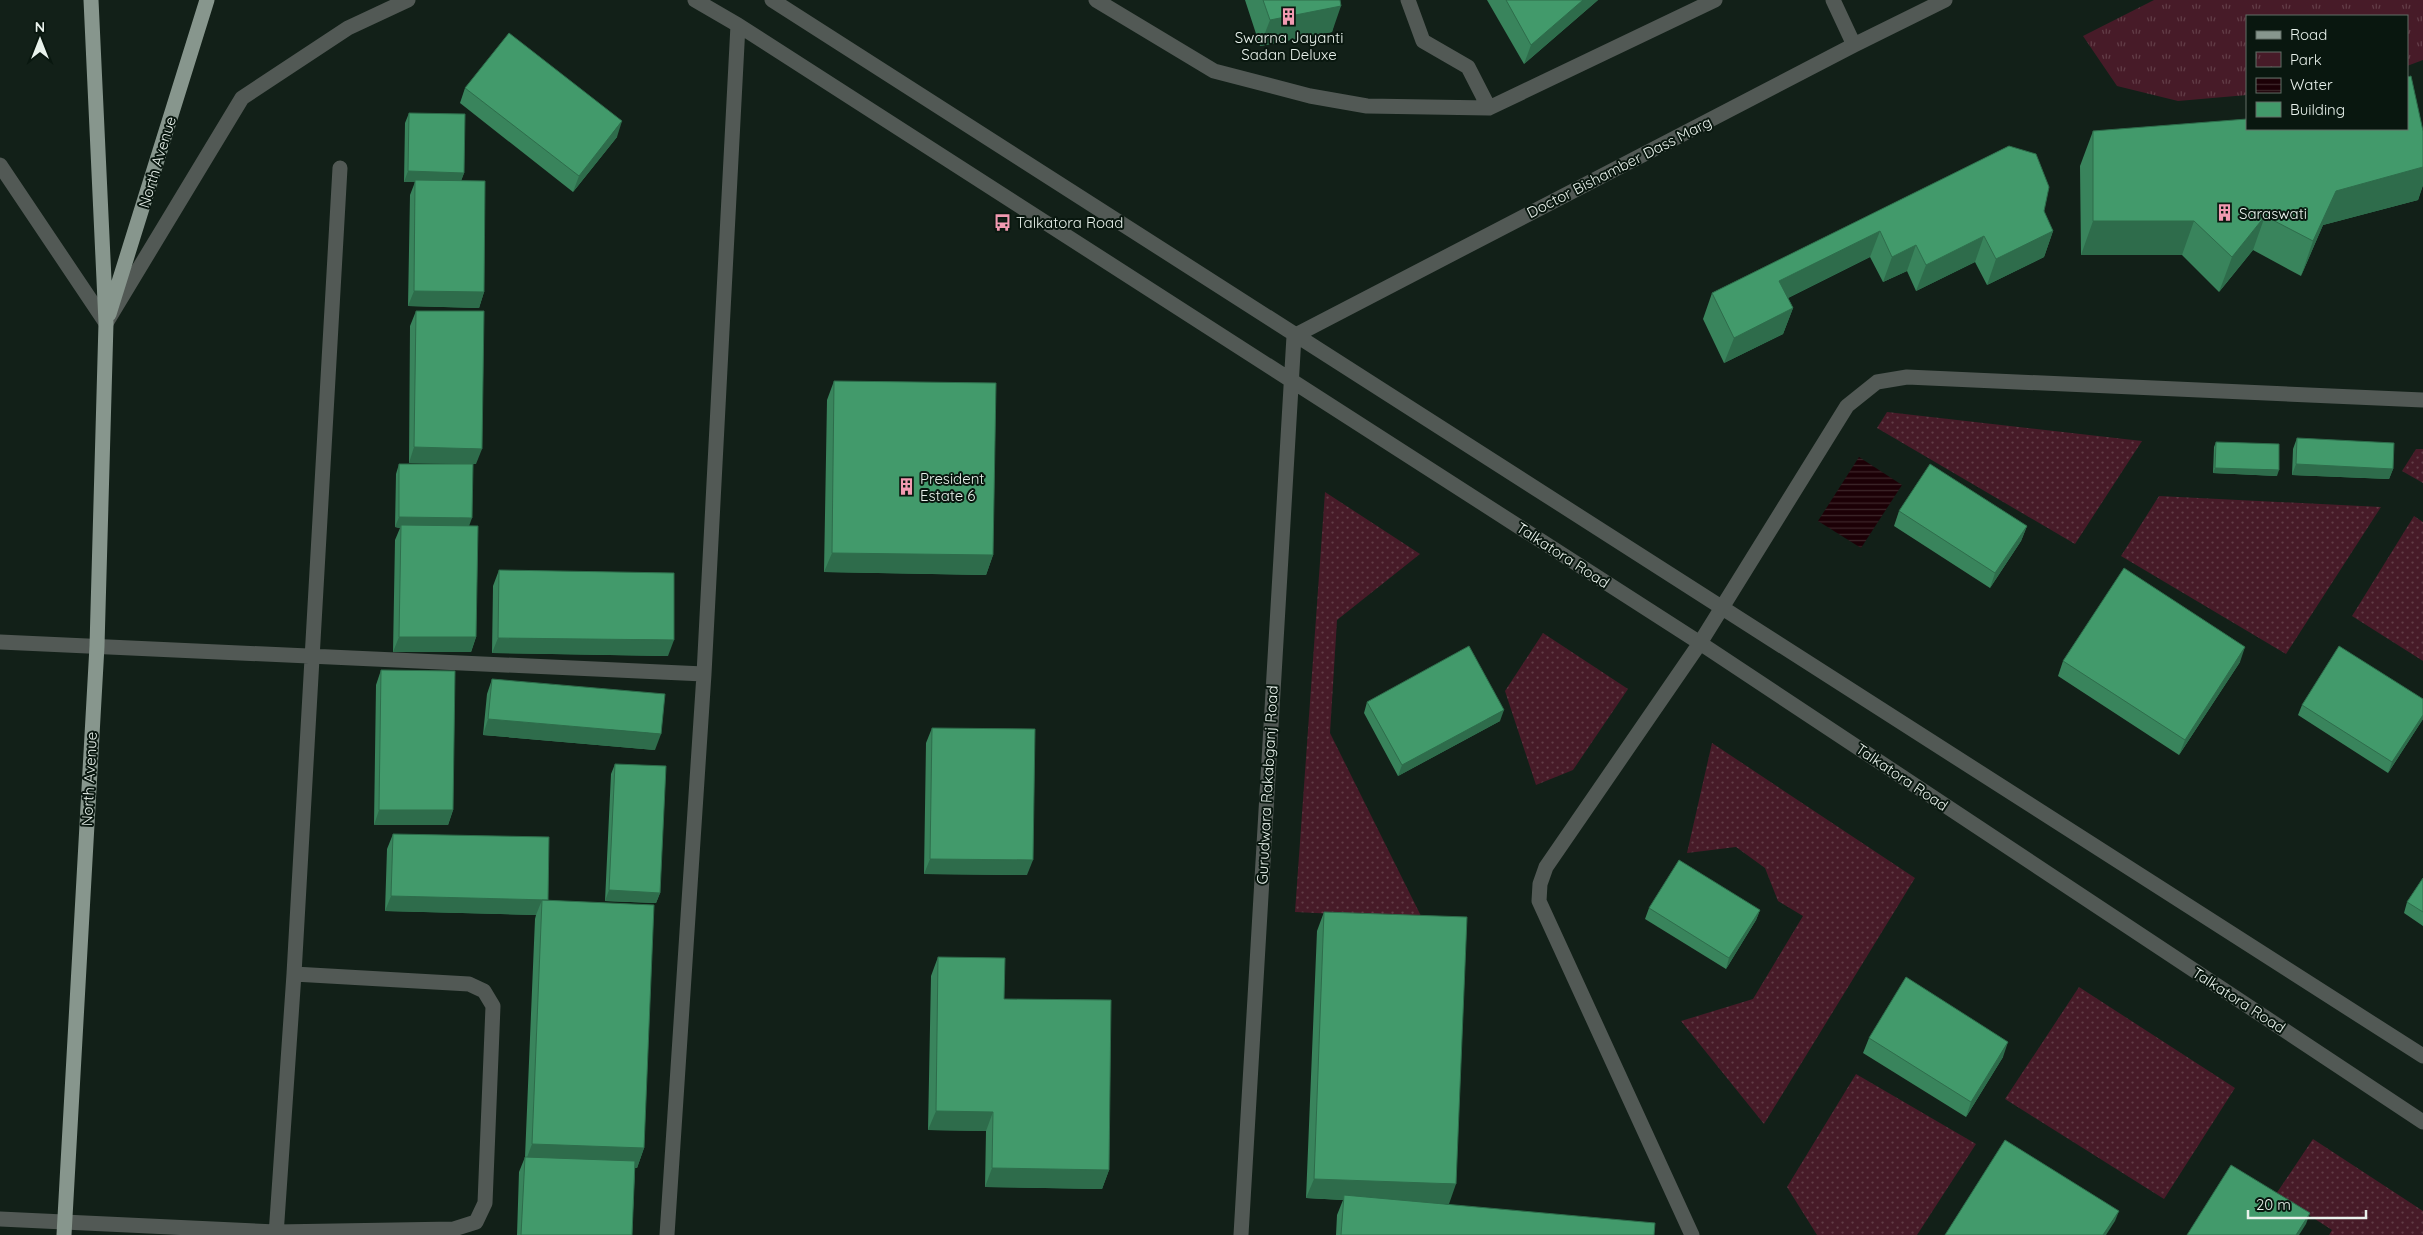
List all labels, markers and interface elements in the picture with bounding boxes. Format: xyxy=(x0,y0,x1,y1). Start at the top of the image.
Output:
building icon: Swarna Jayanti Sadan Deluxe xyxy=(1279,6,1299,26)
north arrow xyxy=(15,15,65,65)
legend xyxy=(2246,15,2408,130)
text: N xyxy=(35,18,45,36)
text: Road xyxy=(2290,25,2327,44)
place label: Swarna Jayanti Sadan Deluxe xyxy=(1235,28,1343,64)
text: Park xyxy=(2290,50,2322,69)
text: Water xyxy=(2290,75,2333,94)
text: Building xyxy=(2290,100,2345,119)
street label: Doctor Bishamber Dass Marg xyxy=(1523,112,1715,222)
street label: North Avenue xyxy=(134,114,180,210)
building icon: Saraswati xyxy=(2215,203,2235,223)
place label: Saraswati xyxy=(2239,204,2307,223)
bus stop icon: Talkatora Road xyxy=(992,212,1012,232)
place label: Talkatora Road xyxy=(1016,213,1123,232)
place label: President Estate 6 xyxy=(920,469,984,505)
building icon: President Estate 6 xyxy=(896,477,916,497)
street label: Talkatora Road xyxy=(1513,518,1613,592)
street label: Gurudwara Rakabganj Road xyxy=(1252,685,1282,885)
street label: North Avenue xyxy=(77,731,101,827)
street label: Talkatora Road xyxy=(1852,739,1952,815)
street label: Talkatora Road xyxy=(2189,963,2289,1037)
scale bar xyxy=(2248,1188,2366,1220)
text: 20 m xyxy=(2256,1195,2291,1214)

